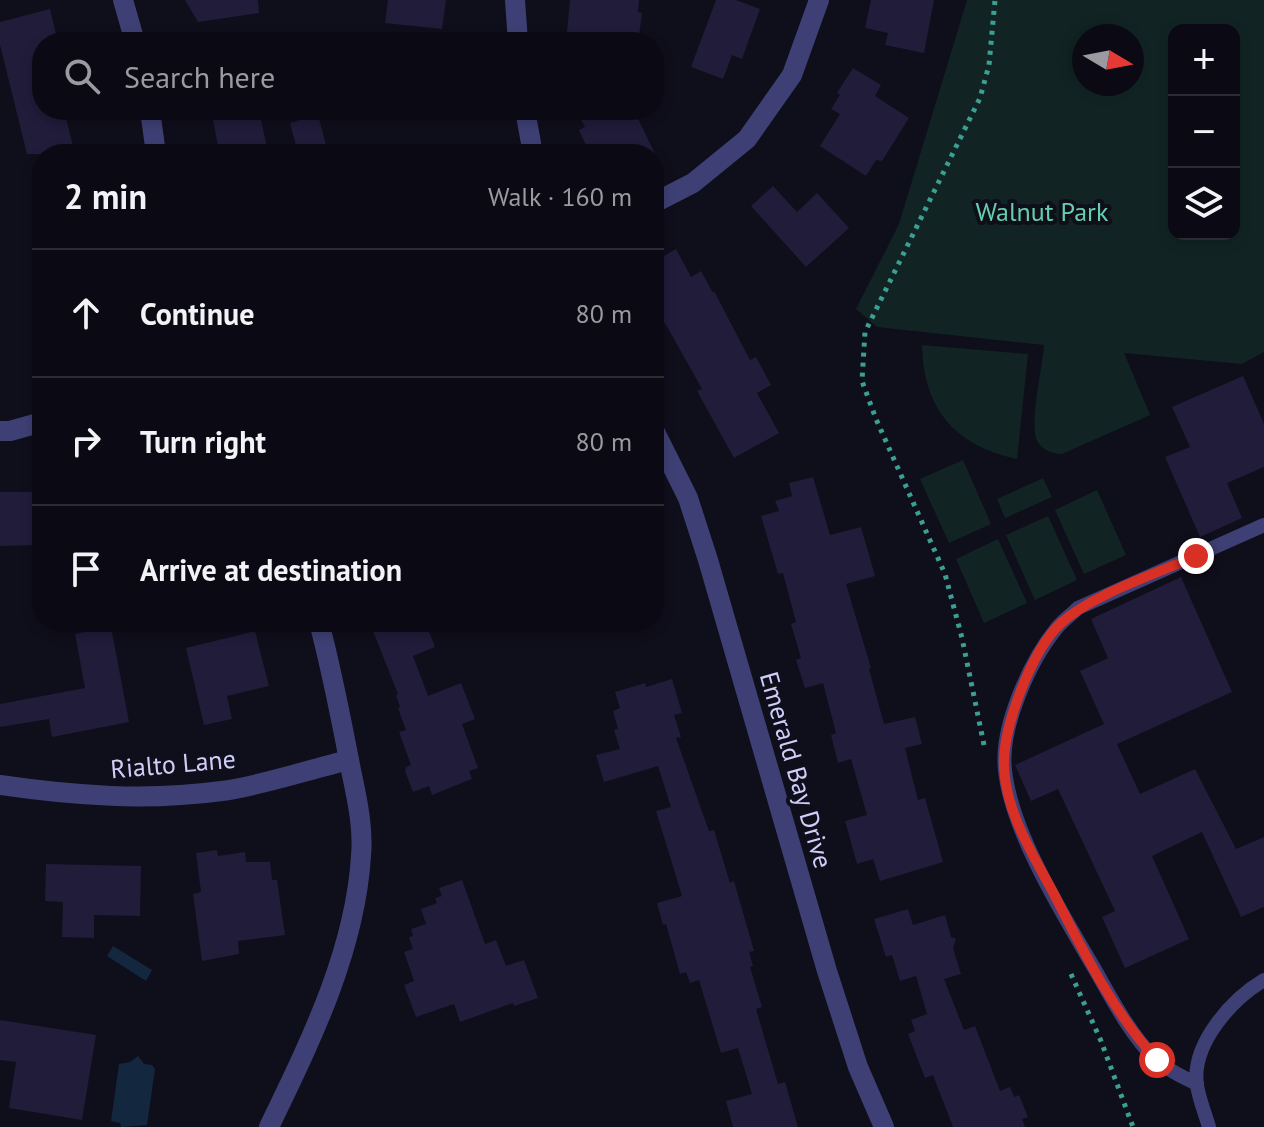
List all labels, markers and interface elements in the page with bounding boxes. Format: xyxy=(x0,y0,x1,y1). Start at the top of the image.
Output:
north arrow xyxy=(1072,24,1144,96)
map controls xyxy=(1168,24,1240,240)
button: + xyxy=(1168,24,1240,96)
search box xyxy=(32,32,664,120)
icon: search xyxy=(60,54,104,98)
text: Search here xyxy=(124,57,275,96)
button: − xyxy=(1168,96,1240,168)
button: layers xyxy=(1168,168,1240,240)
text: 2 min xyxy=(64,174,147,218)
text: Walk · 160 m xyxy=(488,180,632,213)
park label: Walnut Park xyxy=(976,195,1109,228)
icon: ahead xyxy=(64,291,108,335)
text: Continue xyxy=(140,294,254,333)
text: 80 m xyxy=(576,297,632,330)
icon: right xyxy=(64,419,108,463)
text: Turn right xyxy=(140,422,266,461)
text: 80 m xyxy=(576,425,632,458)
route end xyxy=(1178,538,1214,574)
icon: arrive xyxy=(64,547,108,591)
text: Arrive at destination xyxy=(140,550,402,589)
street label: Emerald Bay Drive xyxy=(753,668,840,872)
street label: Rialto Lane xyxy=(109,742,237,785)
route start xyxy=(1139,1042,1175,1078)

